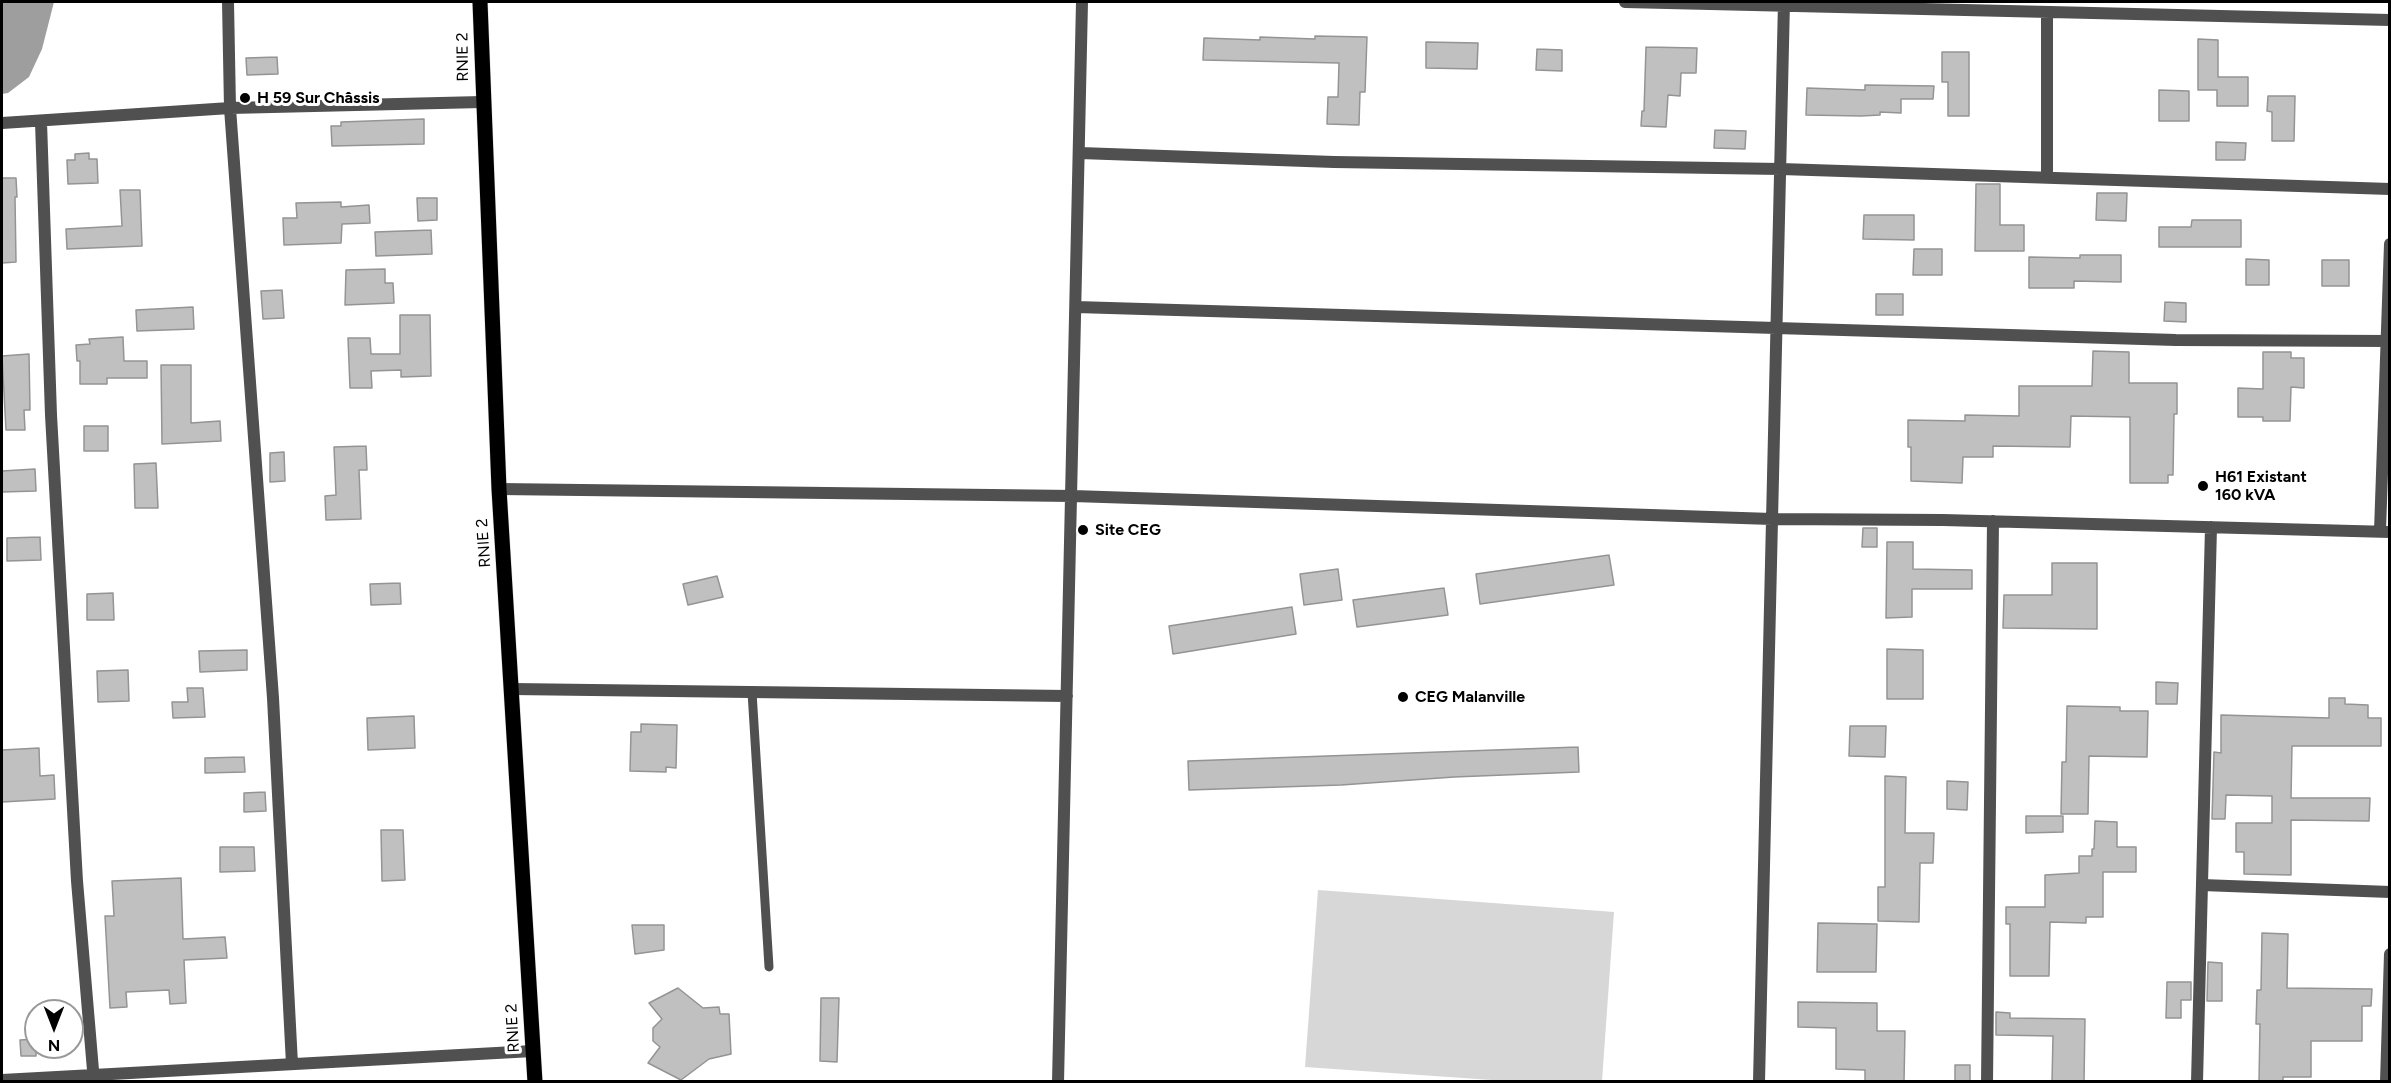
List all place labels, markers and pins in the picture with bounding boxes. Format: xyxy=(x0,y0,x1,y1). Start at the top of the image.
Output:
place label: H 59 Sur Châssis xyxy=(257,88,380,108)
marker: H 59 Sur Châssis xyxy=(238,91,252,105)
place label: H61 Existant 160 kVA xyxy=(2215,467,2307,505)
marker: H61 Existant 160 kVA xyxy=(2196,479,2210,493)
place label: Site CEG xyxy=(1095,520,1161,540)
marker: Site CEG xyxy=(1076,523,1090,537)
place label: CEG Malanville xyxy=(1415,687,1525,707)
marker: CEG Malanville xyxy=(1396,690,1410,704)

